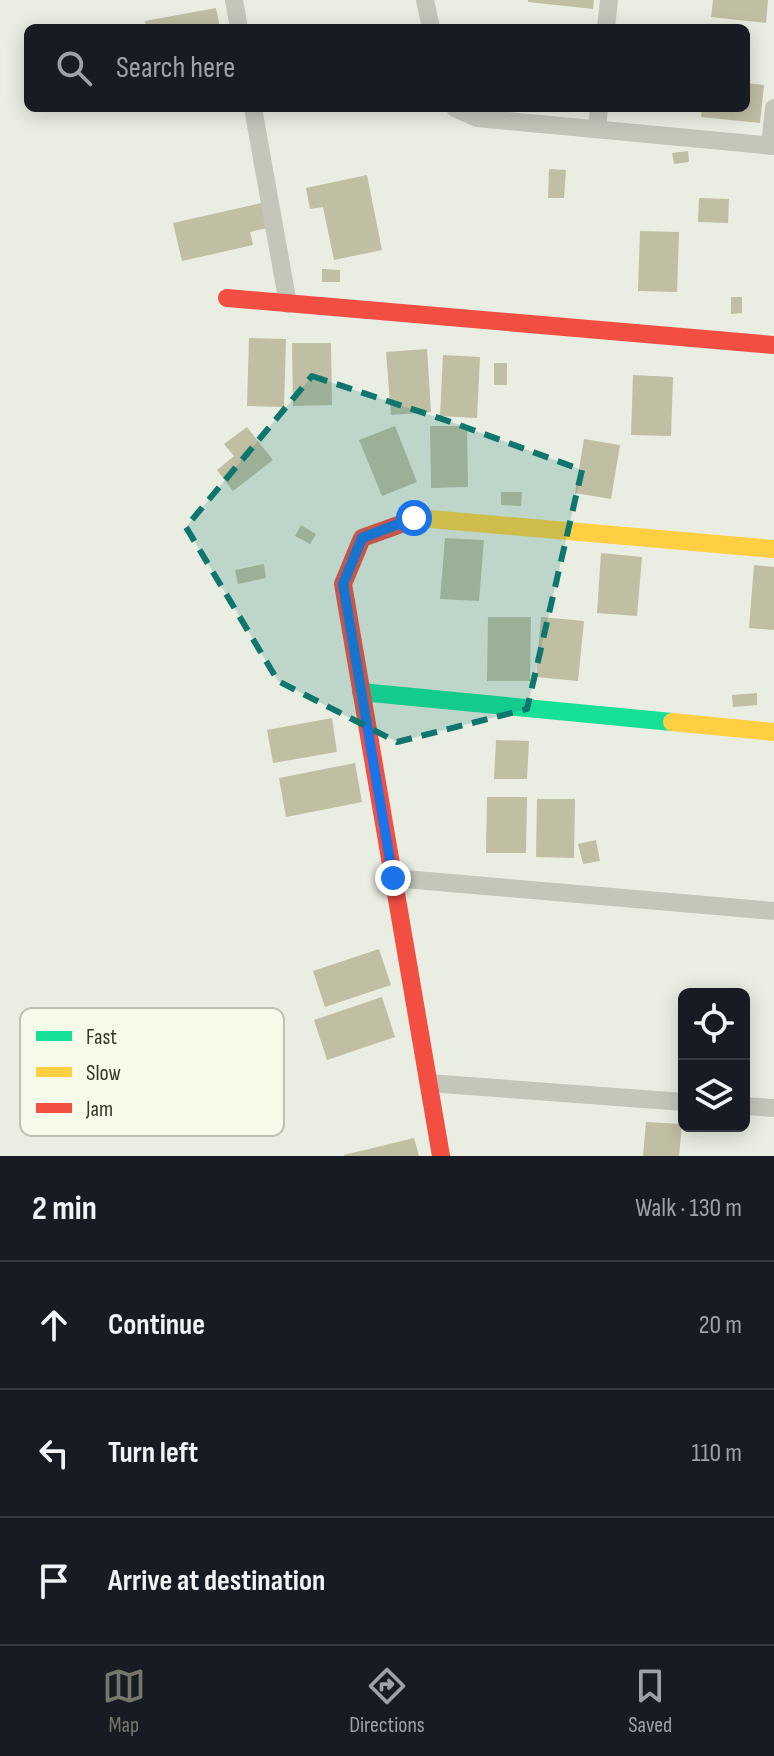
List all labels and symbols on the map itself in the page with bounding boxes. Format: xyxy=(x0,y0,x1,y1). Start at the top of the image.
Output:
route start xyxy=(396,500,432,536)
route end xyxy=(375,860,411,896)
legend xyxy=(20,1008,284,1136)
text: Fast xyxy=(86,1024,117,1051)
text: Slow xyxy=(86,1060,121,1087)
text: Jam xyxy=(85,1096,113,1123)

